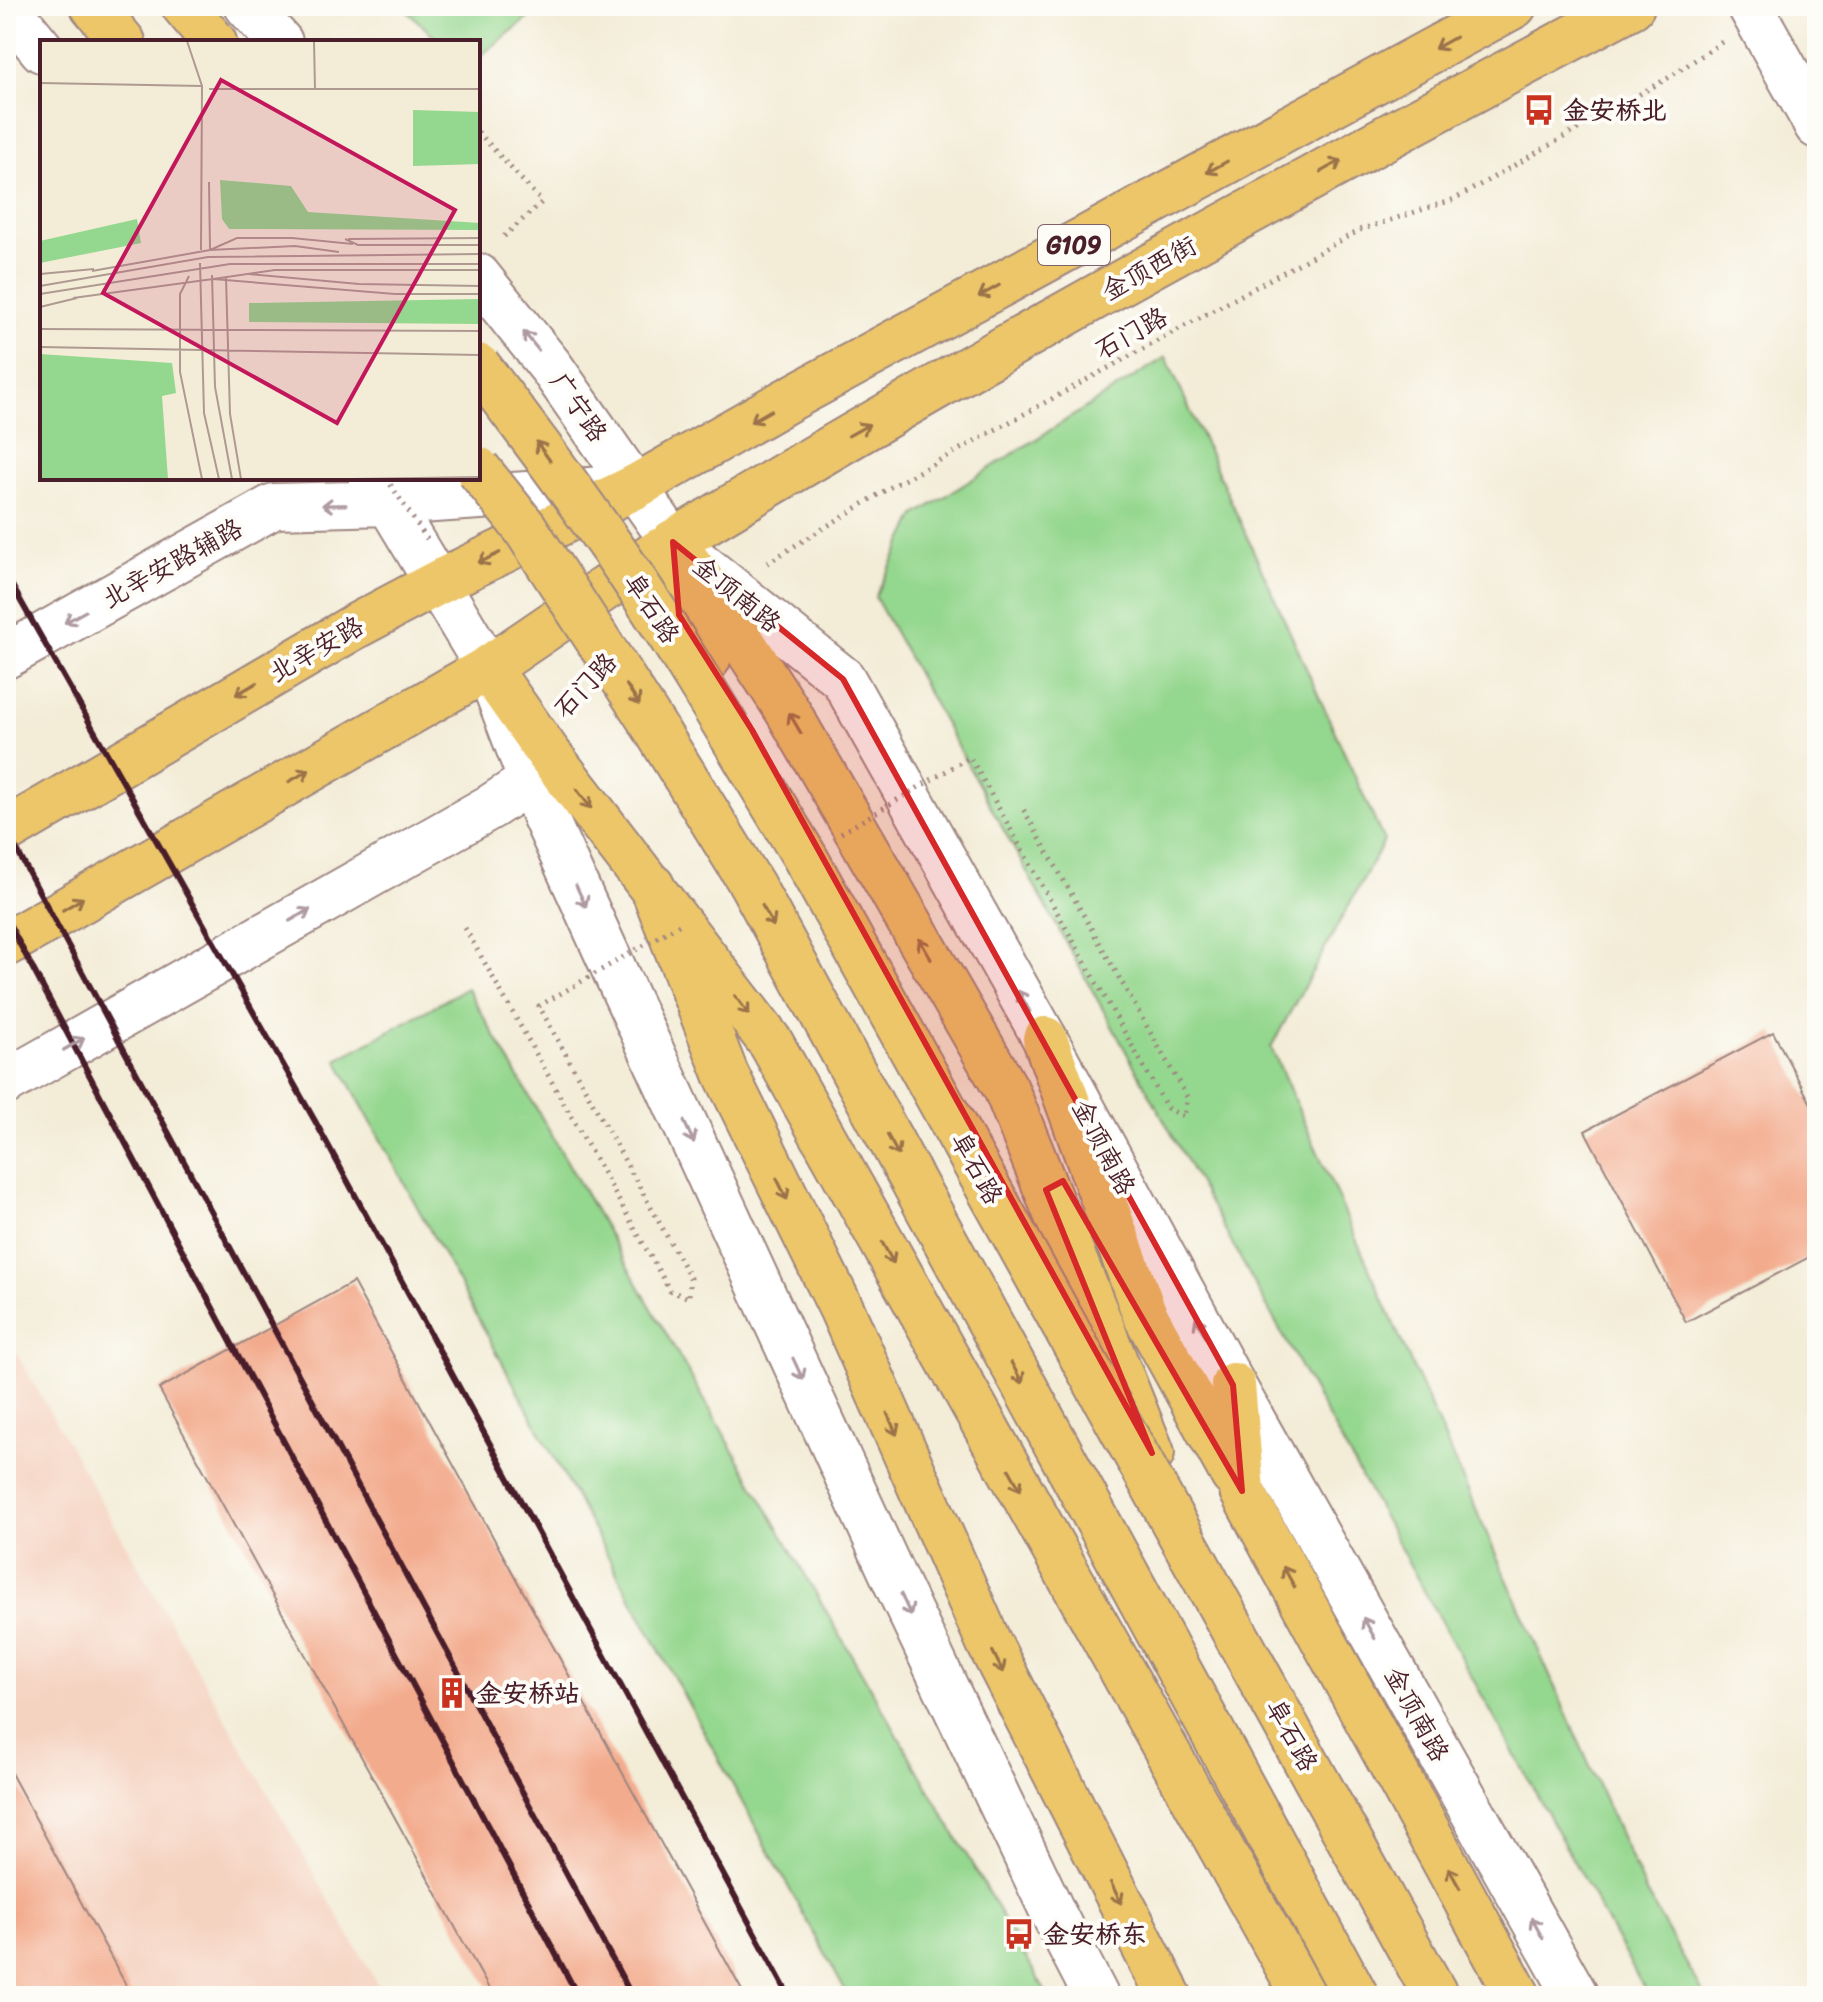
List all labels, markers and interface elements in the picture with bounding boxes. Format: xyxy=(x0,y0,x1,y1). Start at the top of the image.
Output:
one-way arrow xyxy=(1434,36,1458,52)
inset map xyxy=(40,40,480,480)
place label: 金安桥北 xyxy=(1563,87,1667,133)
bus stop icon: 金安桥北 xyxy=(1522,93,1556,127)
one-way arrow xyxy=(1318,158,1342,173)
one-way arrow xyxy=(1206,160,1229,176)
street label: 金顶西街 xyxy=(1092,223,1206,313)
road number: G109 xyxy=(1038,225,1110,265)
one-way arrow xyxy=(977,284,1001,300)
street label: 石门路 xyxy=(1086,294,1176,372)
one-way arrow xyxy=(522,331,539,352)
street label: 广宁路 xyxy=(538,362,620,452)
one-way arrow xyxy=(749,409,772,425)
one-way arrow xyxy=(847,422,870,438)
one-way arrow xyxy=(535,440,551,462)
one-way arrow xyxy=(321,497,348,513)
street label: 北辛安路辅路 xyxy=(93,505,251,621)
street label: 金顶南路 xyxy=(682,543,792,645)
one-way arrow xyxy=(478,550,502,566)
street label: 阜石路 xyxy=(611,563,693,653)
street label: 北辛安路 xyxy=(259,603,373,695)
one-way arrow xyxy=(64,610,87,626)
street label: 石门路 xyxy=(542,641,628,729)
one-way arrow xyxy=(235,681,258,697)
one-way arrow xyxy=(625,683,641,705)
one-way arrow xyxy=(787,712,803,735)
one-way arrow xyxy=(287,768,310,784)
one-way arrow xyxy=(575,788,592,809)
one-way arrow xyxy=(574,884,589,908)
one-way arrow xyxy=(61,896,84,912)
one-way arrow xyxy=(761,904,777,928)
one-way arrow xyxy=(288,907,311,923)
one-way arrow xyxy=(917,937,932,961)
one-way arrow xyxy=(1015,990,1031,1013)
one-way arrow xyxy=(734,994,751,1015)
one-way arrow xyxy=(62,1036,85,1052)
street label: 金顶南路 xyxy=(1059,1090,1149,1204)
one-way arrow xyxy=(682,1120,697,1144)
street label: 阜石路 xyxy=(938,1123,1016,1213)
one-way arrow xyxy=(885,1133,901,1156)
one-way arrow xyxy=(775,1176,790,1200)
one-way arrow xyxy=(881,1241,897,1264)
one-way arrow xyxy=(1193,1316,1209,1340)
one-way arrow xyxy=(791,1356,806,1380)
one-way arrow xyxy=(1010,1361,1025,1385)
one-way arrow xyxy=(885,1412,900,1436)
one-way arrow xyxy=(1007,1468,1023,1491)
one-way arrow xyxy=(1280,1565,1296,1589)
one-way arrow xyxy=(899,1592,914,1616)
one-way arrow xyxy=(1361,1617,1377,1640)
one-way arrow xyxy=(991,1649,1006,1673)
street label: 金顶南路 xyxy=(1372,1657,1462,1771)
place label: 金安桥站 xyxy=(476,1670,580,1716)
building icon: 金安桥站 xyxy=(435,1676,469,1710)
street label: 阜石路 xyxy=(1253,1690,1331,1780)
one-way arrow xyxy=(1445,1867,1461,1891)
one-way arrow xyxy=(1109,1881,1125,1905)
place label: 金安桥东 xyxy=(1043,1911,1147,1957)
bus stop icon: 金安桥东 xyxy=(1002,1917,1036,1951)
one-way arrow xyxy=(1529,1917,1545,1940)

